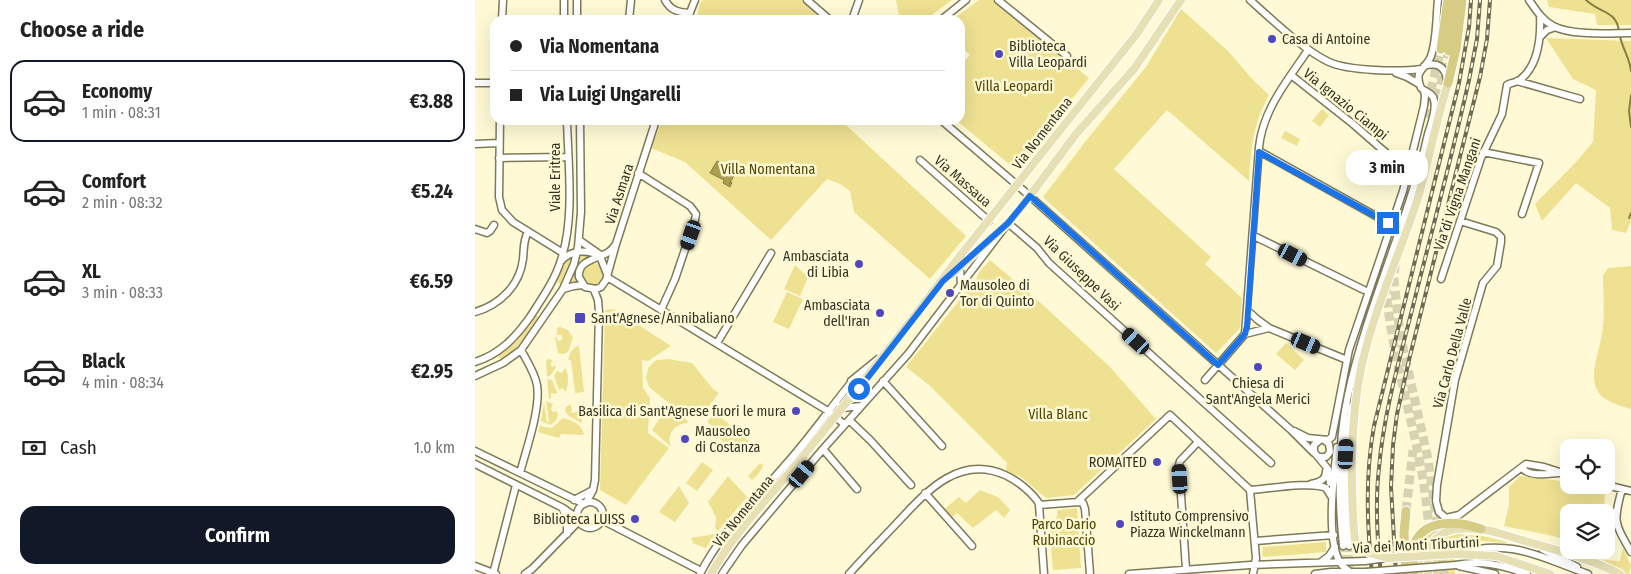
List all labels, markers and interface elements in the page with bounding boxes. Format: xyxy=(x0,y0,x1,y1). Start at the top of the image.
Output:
text: Choose a ride xyxy=(20,16,144,43)
place label: Casa di Antoine xyxy=(1282,31,1370,48)
marker: Casa di Antoine xyxy=(1266,33,1278,45)
text: Via Nomentana xyxy=(540,35,659,58)
place label: Biblioteca Villa Leopardi xyxy=(1009,38,1087,71)
marker: Biblioteca Villa Leopardi xyxy=(993,48,1005,60)
street label: Via Ignazio Ciampi xyxy=(1300,65,1392,144)
park label: Villa Leopardi xyxy=(975,78,1053,95)
icon: car xyxy=(22,79,67,124)
text: Economy xyxy=(82,80,152,103)
text: Via Luigi Ungarelli xyxy=(540,83,681,106)
text: €3.88 xyxy=(409,90,453,113)
street label: Via Nomentana xyxy=(1009,94,1076,173)
text: 1 min · 08:31 xyxy=(82,103,161,122)
street label: Via di Vigna Mangani xyxy=(1430,136,1485,253)
street label: Viale Eritrea xyxy=(547,142,564,211)
callout: 3 min xyxy=(1347,150,1429,186)
street label: Via Massaua xyxy=(931,152,995,211)
text: 3 min xyxy=(1369,158,1405,177)
street label: Via Asmara xyxy=(602,161,637,227)
park label: Villa Nomentana xyxy=(721,161,815,178)
icon: car xyxy=(22,169,67,214)
text: Comfort xyxy=(82,170,146,193)
text: €5.24 xyxy=(411,180,453,203)
text: 2 min · 08:32 xyxy=(82,193,163,212)
route end xyxy=(1377,212,1399,234)
car xyxy=(679,218,702,252)
street label: Via Giuseppe Vasi xyxy=(1040,232,1124,314)
car xyxy=(1276,242,1309,268)
place label: Ambasciata di Libia xyxy=(783,248,849,281)
marker: Ambasciata di Libia xyxy=(853,258,865,270)
icon: car xyxy=(22,259,67,304)
text: XL xyxy=(82,260,101,283)
text: €6.59 xyxy=(410,270,453,293)
place label: Mausoleo di Tor di Quinto xyxy=(960,277,1034,310)
text: 3 min · 08:33 xyxy=(82,283,163,302)
marker: Mausoleo di Tor di Quinto xyxy=(944,287,956,299)
street label: Via Carlo Della Valle xyxy=(1430,296,1475,410)
place label: Ambasciata dell'Iran xyxy=(804,297,870,330)
marker: Ambasciata dell'Iran xyxy=(874,307,886,319)
place label: Sant'Agnese/Annibaliano xyxy=(591,310,735,327)
marker: Sant'Agnese/Annibaliano xyxy=(573,311,587,325)
car xyxy=(1119,325,1152,357)
car xyxy=(1289,330,1322,356)
icon: car xyxy=(22,349,67,394)
text: Black xyxy=(82,350,125,373)
text: €2.95 xyxy=(411,360,453,383)
marker: Chiesa di Sant'Angela Merici xyxy=(1252,361,1264,373)
text: 4 min · 08:34 xyxy=(82,373,164,392)
place label: Chiesa di Sant'Angela Merici xyxy=(1206,375,1310,408)
route start xyxy=(848,378,870,400)
place label: Basilica di Sant'Agnese fuori le mura xyxy=(578,403,786,420)
marker: Basilica di Sant'Agnese fuori le mura xyxy=(790,405,802,417)
park label: Villa Blanc xyxy=(1028,406,1088,423)
place label: Mausoleo di Costanza xyxy=(695,423,761,456)
marker: Mausoleo di Costanza xyxy=(679,433,691,445)
icon: cash xyxy=(20,434,48,462)
text: Cash xyxy=(60,436,97,459)
text: 1.0 km xyxy=(414,438,455,457)
car xyxy=(1337,439,1354,469)
map controls xyxy=(1560,439,1615,559)
button: locate xyxy=(1560,439,1615,494)
place label: ROMAITED xyxy=(1089,454,1147,471)
marker: ROMAITED xyxy=(1151,456,1163,468)
car xyxy=(786,458,817,490)
car xyxy=(1171,464,1188,494)
street label: Via Nomentana xyxy=(709,472,778,551)
button: layers xyxy=(1560,504,1615,559)
button: Confirm xyxy=(20,506,455,564)
place label: Istituto Comprensivo Piazza Winckelmann xyxy=(1130,508,1249,541)
place label: Biblioteca LUISS xyxy=(533,511,625,528)
marker: Biblioteca LUISS xyxy=(629,513,641,525)
park label: Parco Dario Rubinaccio xyxy=(1032,516,1096,549)
marker: Istituto Comprensivo Piazza Winckelmann xyxy=(1114,518,1126,530)
street label: Via dei Monti Tiburtini xyxy=(1352,534,1480,557)

